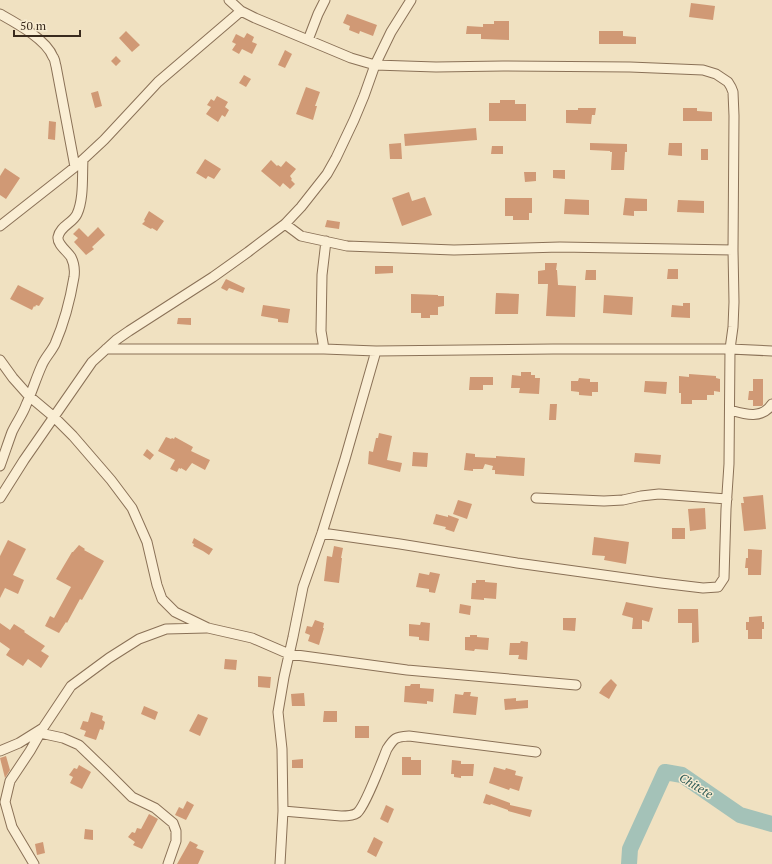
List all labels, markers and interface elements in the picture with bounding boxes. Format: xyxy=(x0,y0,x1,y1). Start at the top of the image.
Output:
scale bar xyxy=(14,12,80,38)
text: 50 m xyxy=(20,18,47,33)
water label: Chitete xyxy=(677,770,716,802)

